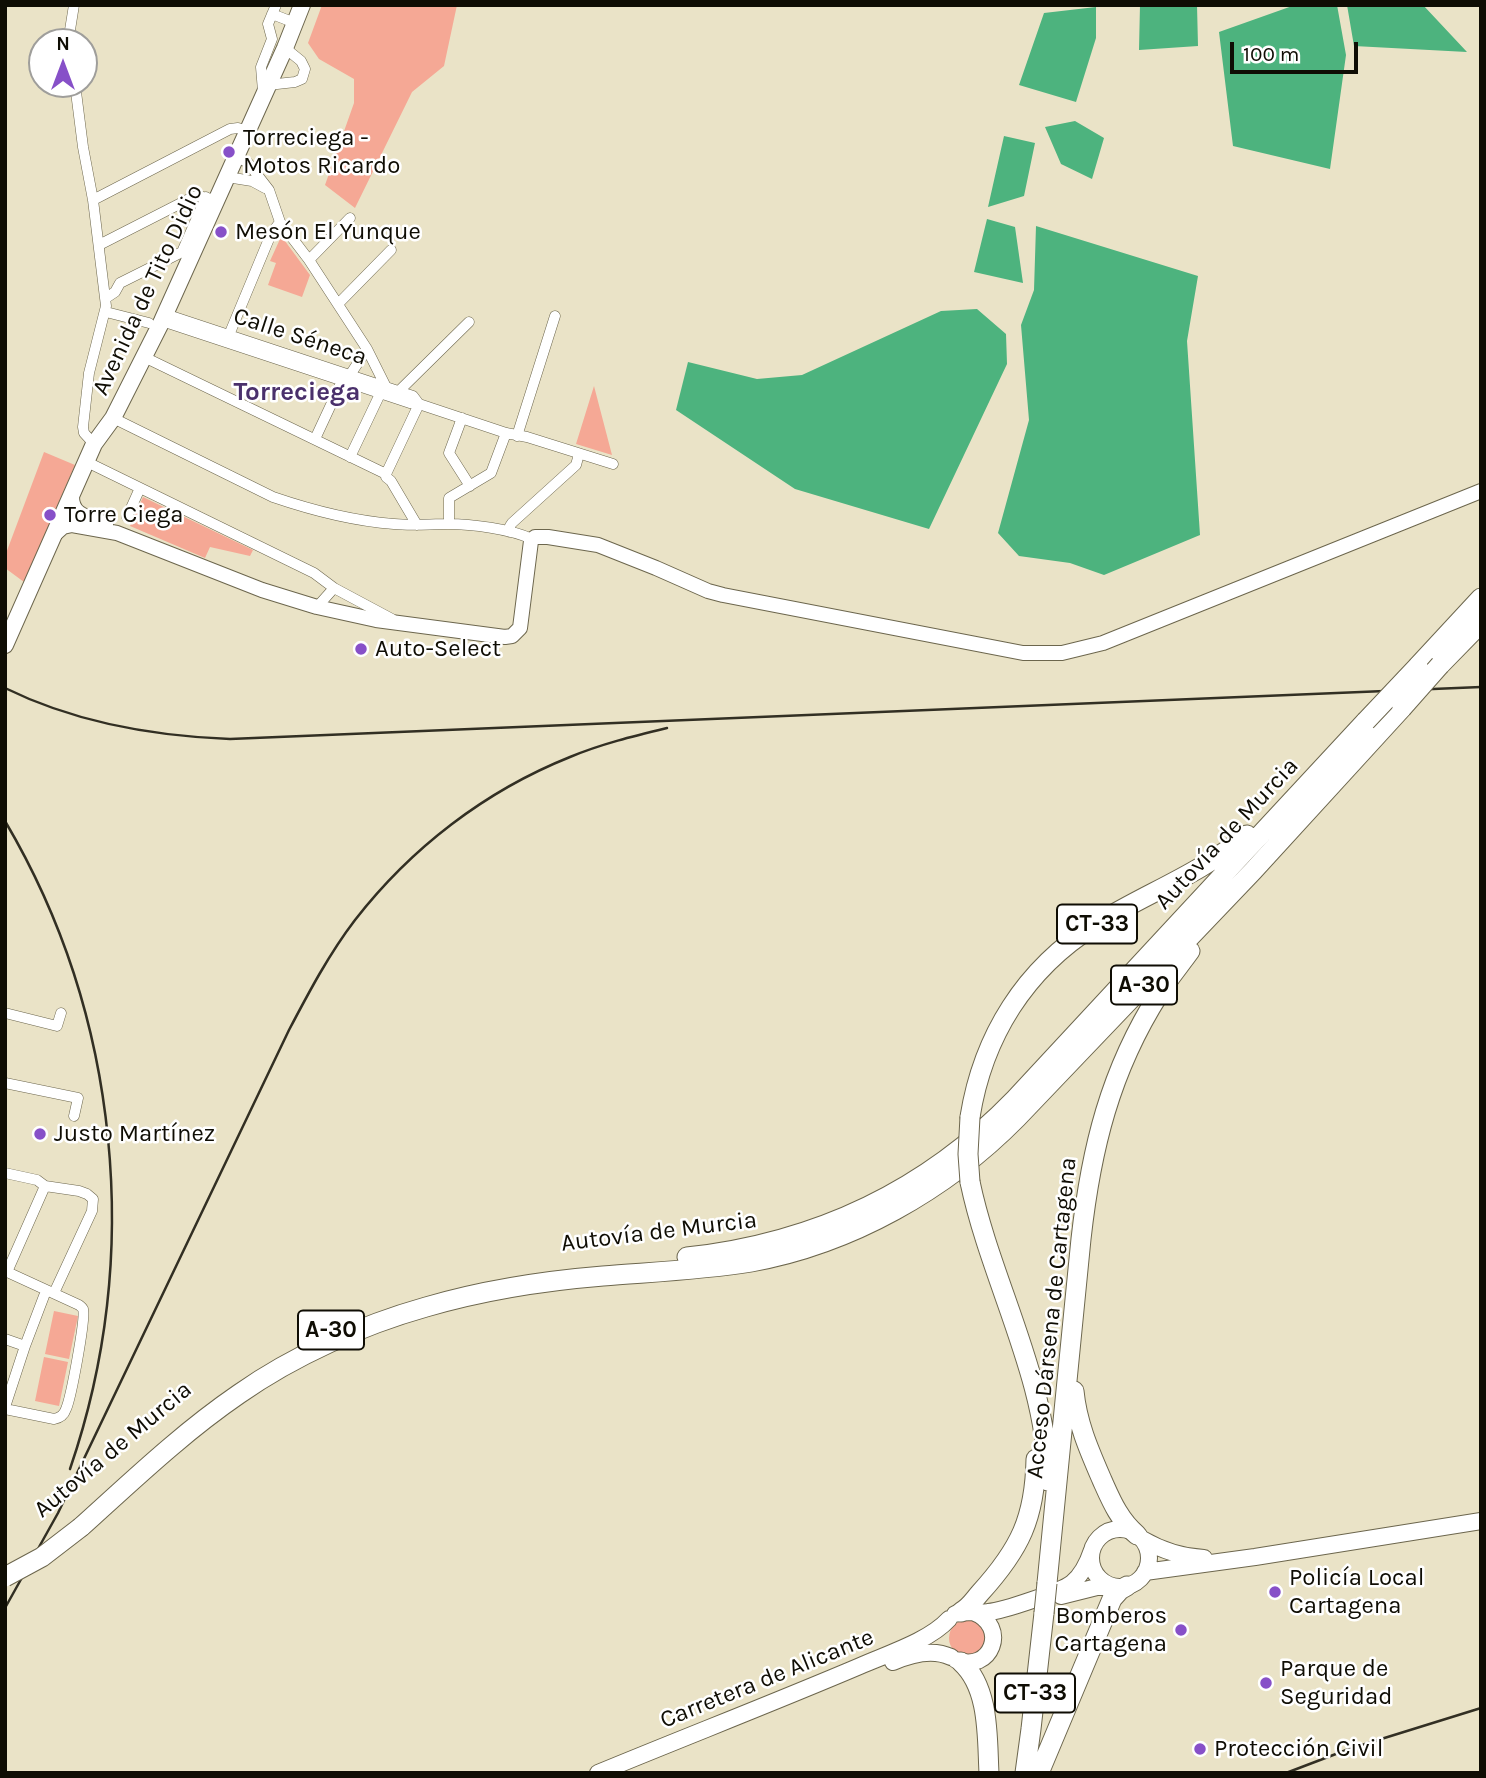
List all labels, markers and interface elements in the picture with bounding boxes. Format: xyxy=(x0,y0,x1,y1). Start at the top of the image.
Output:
north arrow xyxy=(28,28,98,98)
scale bar xyxy=(1234,28,1362,72)
text: N xyxy=(56,33,70,55)
text: 100 m xyxy=(1243,42,1300,66)
place label: Torreciega - Motos Ricardo xyxy=(243,124,400,180)
marker: Torreciega - Motos Ricardo xyxy=(221,144,237,160)
street label: Avenida de Tito Didio xyxy=(87,180,209,400)
place label: Mesón El Yunque xyxy=(235,218,421,246)
marker: Mesón El Yunque xyxy=(213,224,229,240)
street label: Calle Séneca xyxy=(230,302,370,372)
district label: Torreciega xyxy=(234,377,360,409)
place label: Torre Ciega xyxy=(64,501,184,529)
marker: Torre Ciega xyxy=(42,507,58,523)
place label: Auto-Select xyxy=(375,635,501,663)
marker: Auto-Select xyxy=(353,641,369,657)
street label: Autovía de Murcia xyxy=(1149,752,1305,916)
road number: CT-33 xyxy=(1057,904,1137,944)
road number: A-30 xyxy=(1111,966,1177,1004)
place label: Justo Martínez xyxy=(54,1120,215,1148)
marker: Justo Martínez xyxy=(32,1126,48,1142)
street label: Acceso Dársena de Cartagena xyxy=(1021,1156,1083,1480)
street label: Autovía de Murcia xyxy=(559,1206,759,1258)
road number: A-30 xyxy=(298,1310,364,1350)
street label: Autovía de Murcia xyxy=(28,1376,198,1524)
place label: Policía Local Cartagena xyxy=(1289,1564,1424,1620)
marker: Policía Local Cartagena xyxy=(1267,1584,1283,1600)
place label: Bomberos Cartagena xyxy=(1055,1602,1167,1658)
marker: Bomberos Cartagena xyxy=(1173,1622,1189,1638)
street label: Carretera de Alicante xyxy=(656,1623,878,1735)
place label: Parque de Seguridad xyxy=(1280,1655,1392,1711)
road number: CT-33 xyxy=(995,1674,1075,1712)
marker: Parque de Seguridad xyxy=(1258,1675,1274,1691)
place label: Protección Civil xyxy=(1214,1735,1383,1763)
marker: Protección Civil xyxy=(1192,1741,1208,1757)

